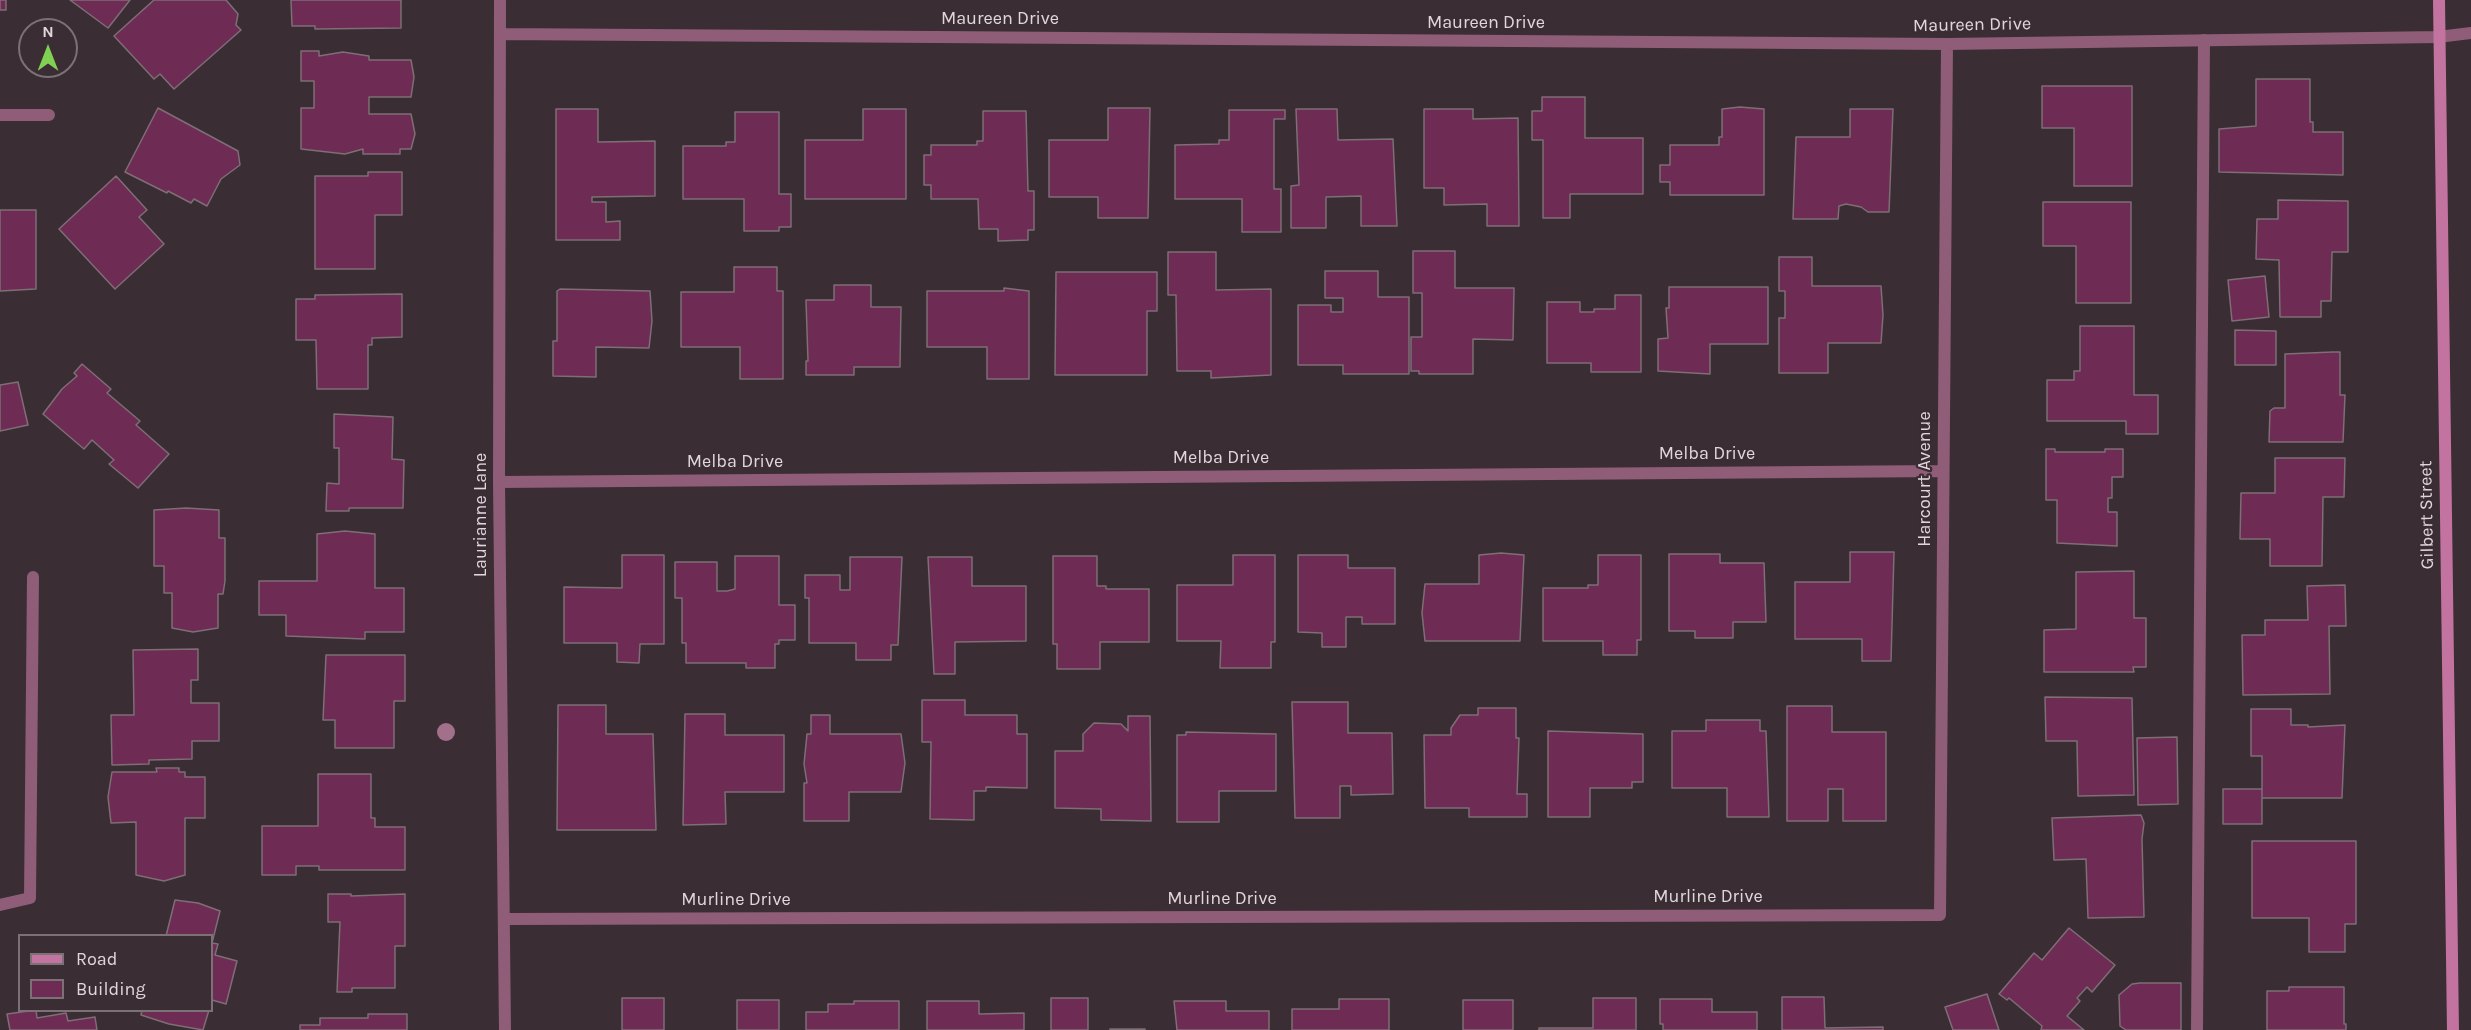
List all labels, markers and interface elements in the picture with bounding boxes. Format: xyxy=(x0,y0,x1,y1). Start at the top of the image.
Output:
street label: Maureen Drive xyxy=(941,8,1059,30)
street label: Maureen Drive xyxy=(1427,12,1545,34)
street label: Maureen Drive xyxy=(1913,13,2031,37)
north arrow xyxy=(18,18,78,78)
text: N xyxy=(42,22,54,41)
street label: Harcourt Avenue xyxy=(1914,411,1936,547)
street label: Melba Drive xyxy=(1659,443,1755,465)
street label: Melba Drive xyxy=(1173,447,1269,469)
street label: Melba Drive xyxy=(687,451,783,473)
street label: Laurianne Lane xyxy=(470,453,492,577)
street label: Gilbert Street xyxy=(2415,460,2439,570)
street label: Murline Drive xyxy=(1653,886,1763,908)
street label: Murline Drive xyxy=(1167,888,1277,910)
street label: Murline Drive xyxy=(681,889,791,911)
legend xyxy=(18,934,213,1012)
text: Road xyxy=(76,948,117,970)
text: Building xyxy=(76,978,146,1000)

